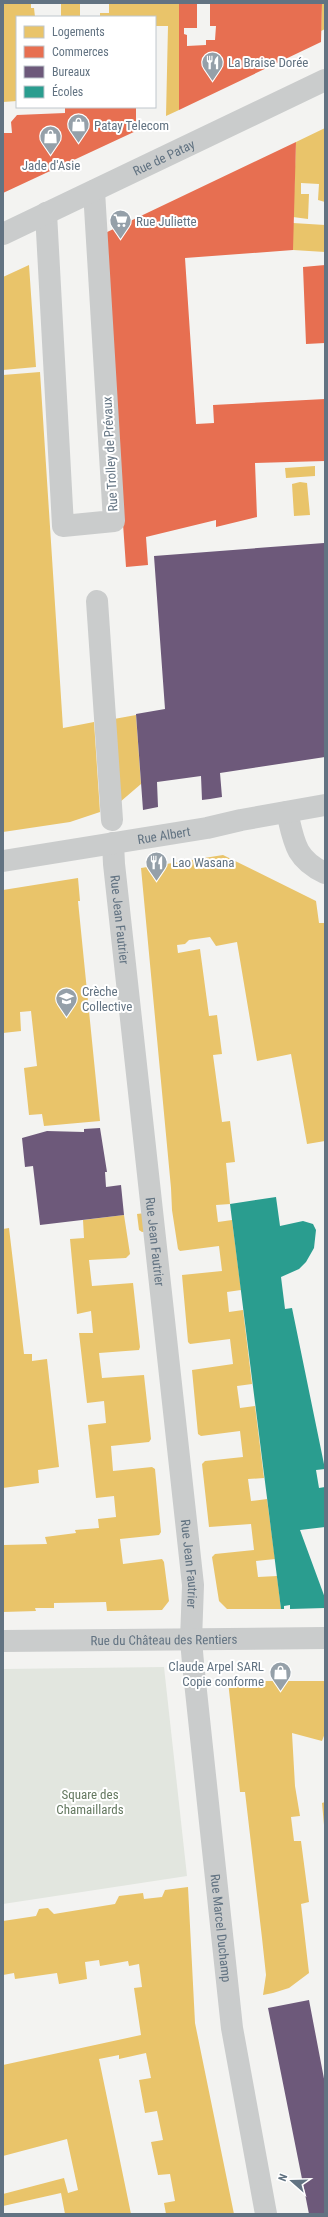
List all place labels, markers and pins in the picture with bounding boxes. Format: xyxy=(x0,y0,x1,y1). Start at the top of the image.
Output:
restaurant icon: La Braise Dorée xyxy=(199,49,225,82)
place label: La Braise Dorée xyxy=(228,55,308,70)
shop icon: Patay Telecom xyxy=(65,112,91,145)
place label: Patay Telecom xyxy=(94,118,169,133)
shop icon: Jade d'Asie xyxy=(38,124,64,157)
place label: Jade d'Asie xyxy=(22,158,80,173)
supermarket icon: Rue Juliette xyxy=(107,208,133,241)
place label: Rue Juliette xyxy=(136,214,197,229)
restaurant icon: Lao Wasana xyxy=(144,849,170,882)
place label: Lao Wasana xyxy=(172,855,235,870)
place label: Crèche Collective xyxy=(82,984,132,1014)
school or university icon: Crèche Collective xyxy=(54,985,80,1018)
place label: Claude Arpel SARL Copie conforme xyxy=(168,1659,264,1689)
shop icon: Claude Arpel SARL Copie conforme xyxy=(267,1660,293,1693)

